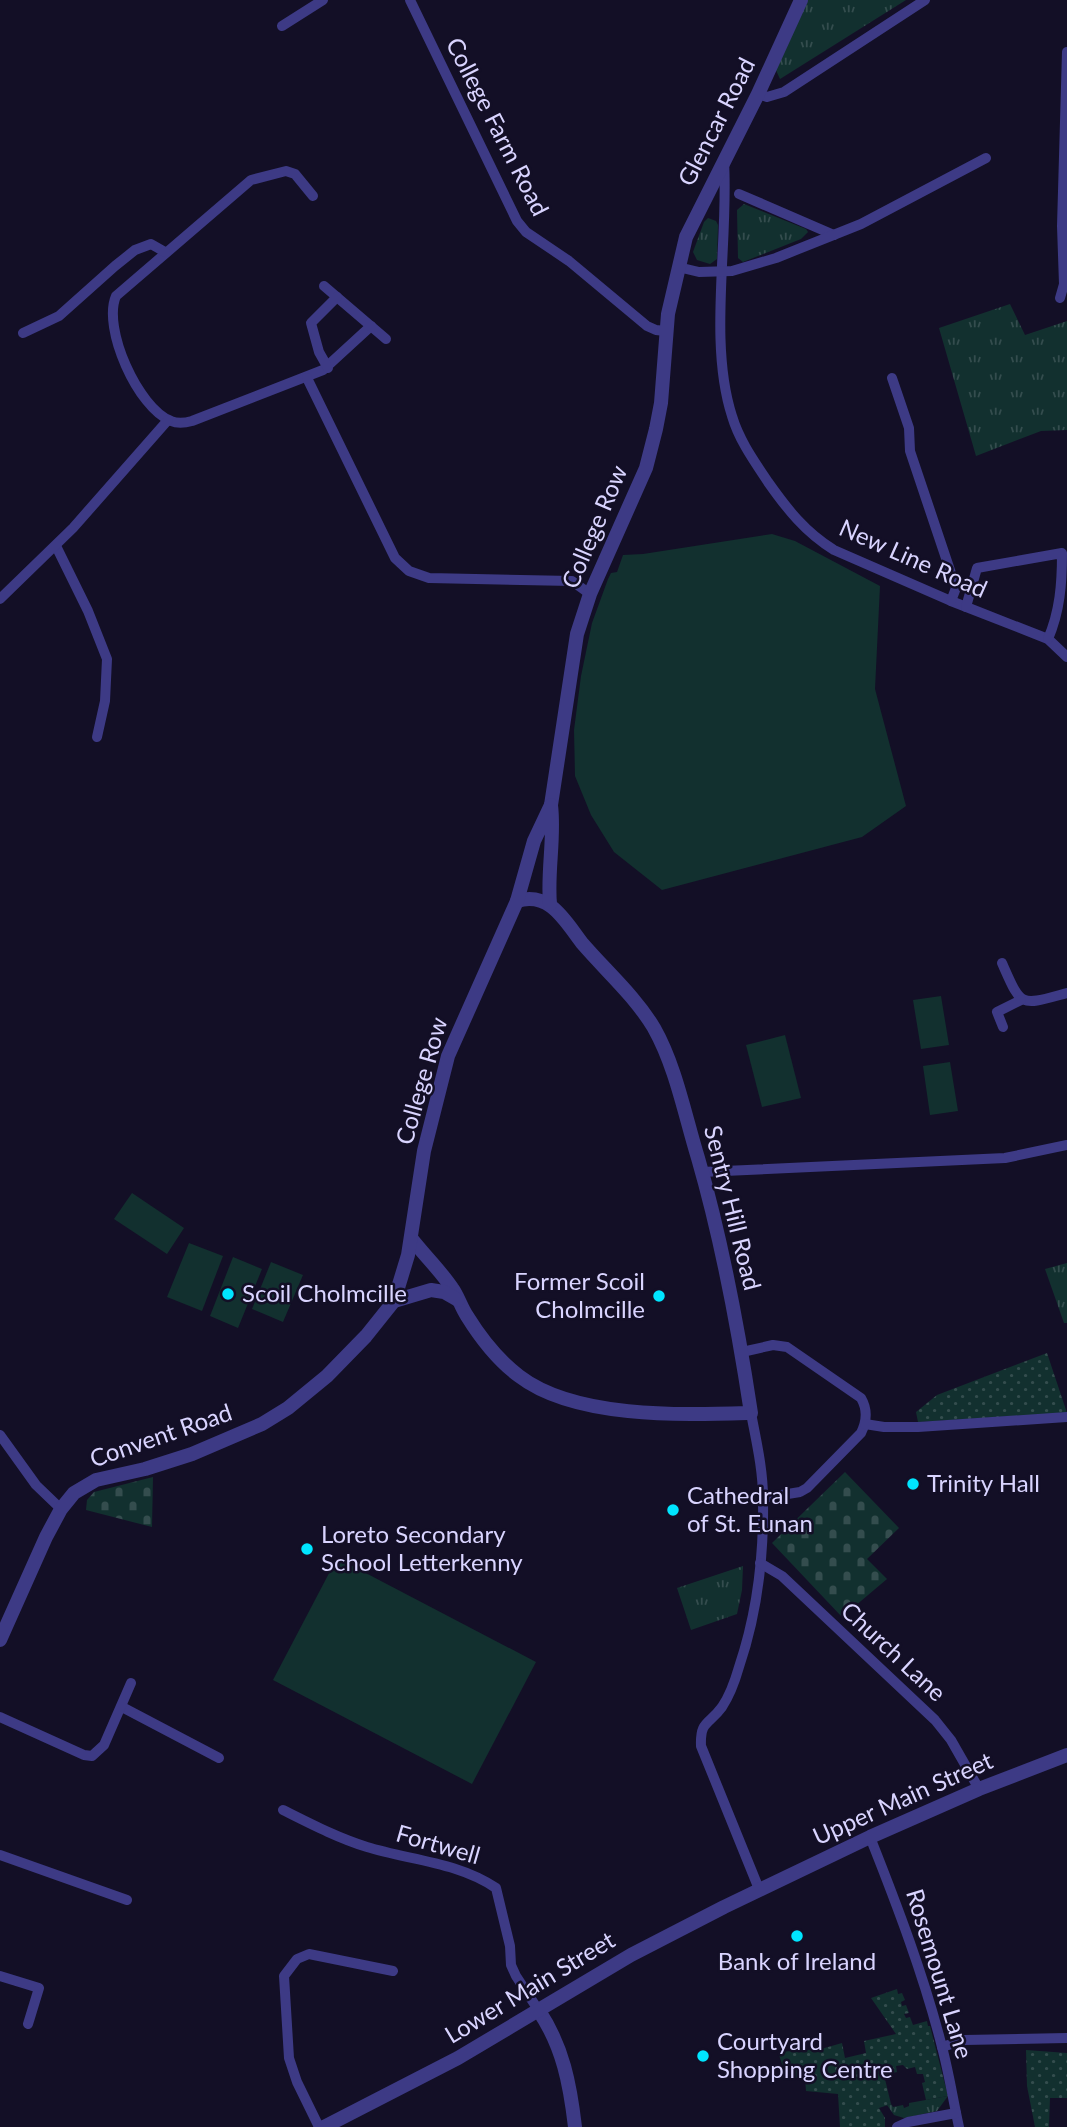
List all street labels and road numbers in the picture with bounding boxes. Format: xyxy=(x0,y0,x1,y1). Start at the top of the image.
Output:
street label: College Farm Road xyxy=(441,32,556,220)
street label: Glencar Road xyxy=(671,52,760,190)
street label: College Row xyxy=(555,460,633,592)
street label: New Line Road xyxy=(835,512,992,603)
street label: College Row xyxy=(389,1013,453,1148)
street label: Sentry Hill Road xyxy=(699,1122,768,1293)
street label: Convent Road xyxy=(86,1397,235,1472)
street label: Church Lane xyxy=(836,1595,952,1707)
street label: Upper Main Street xyxy=(808,1745,997,1850)
street label: Fortwell xyxy=(393,1818,484,1869)
street label: Rosemount Lane xyxy=(901,1885,980,2062)
street label: Lower Main Street xyxy=(439,1924,620,2049)

